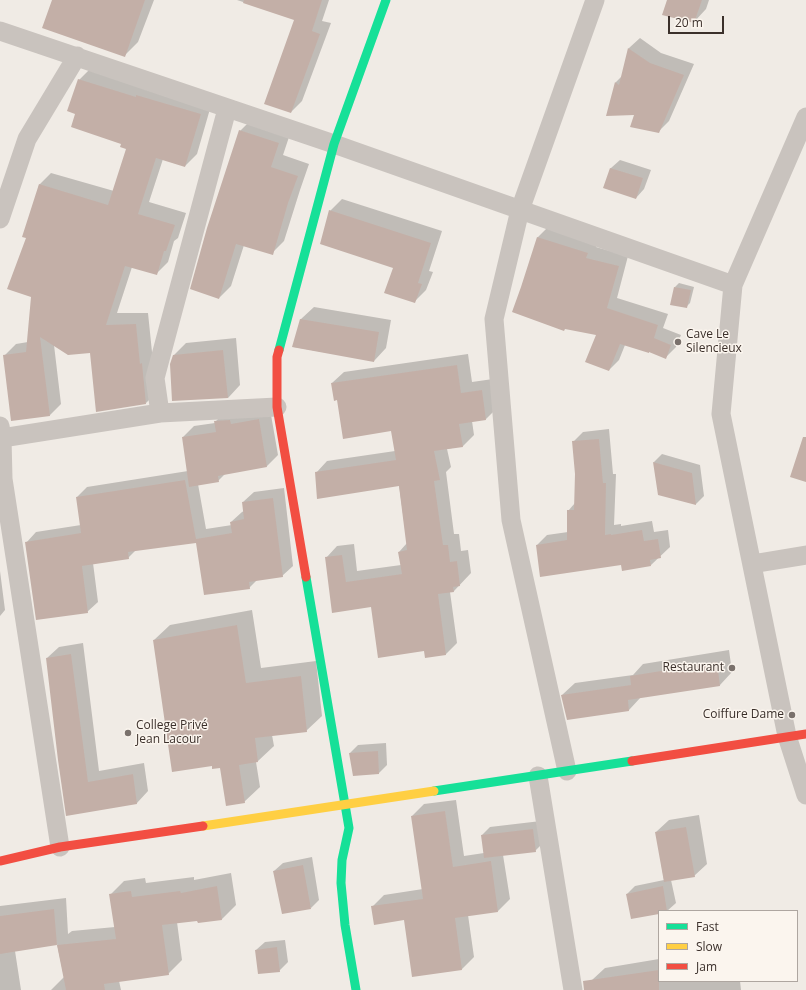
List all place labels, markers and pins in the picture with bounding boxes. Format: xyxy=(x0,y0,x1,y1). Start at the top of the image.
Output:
place label: Cave Le Silencieux xyxy=(686,328,742,356)
marker: Cave Le Silencieux xyxy=(673,337,683,347)
place label: Restaurant xyxy=(663,661,724,675)
marker: Restaurant xyxy=(727,663,737,673)
place label: Coiffure Dame xyxy=(703,708,784,722)
marker: Coiffure Dame xyxy=(787,710,797,720)
place label: College Privé Jean Lacour xyxy=(136,719,208,747)
marker: College Privé Jean Lacour xyxy=(123,728,133,738)

